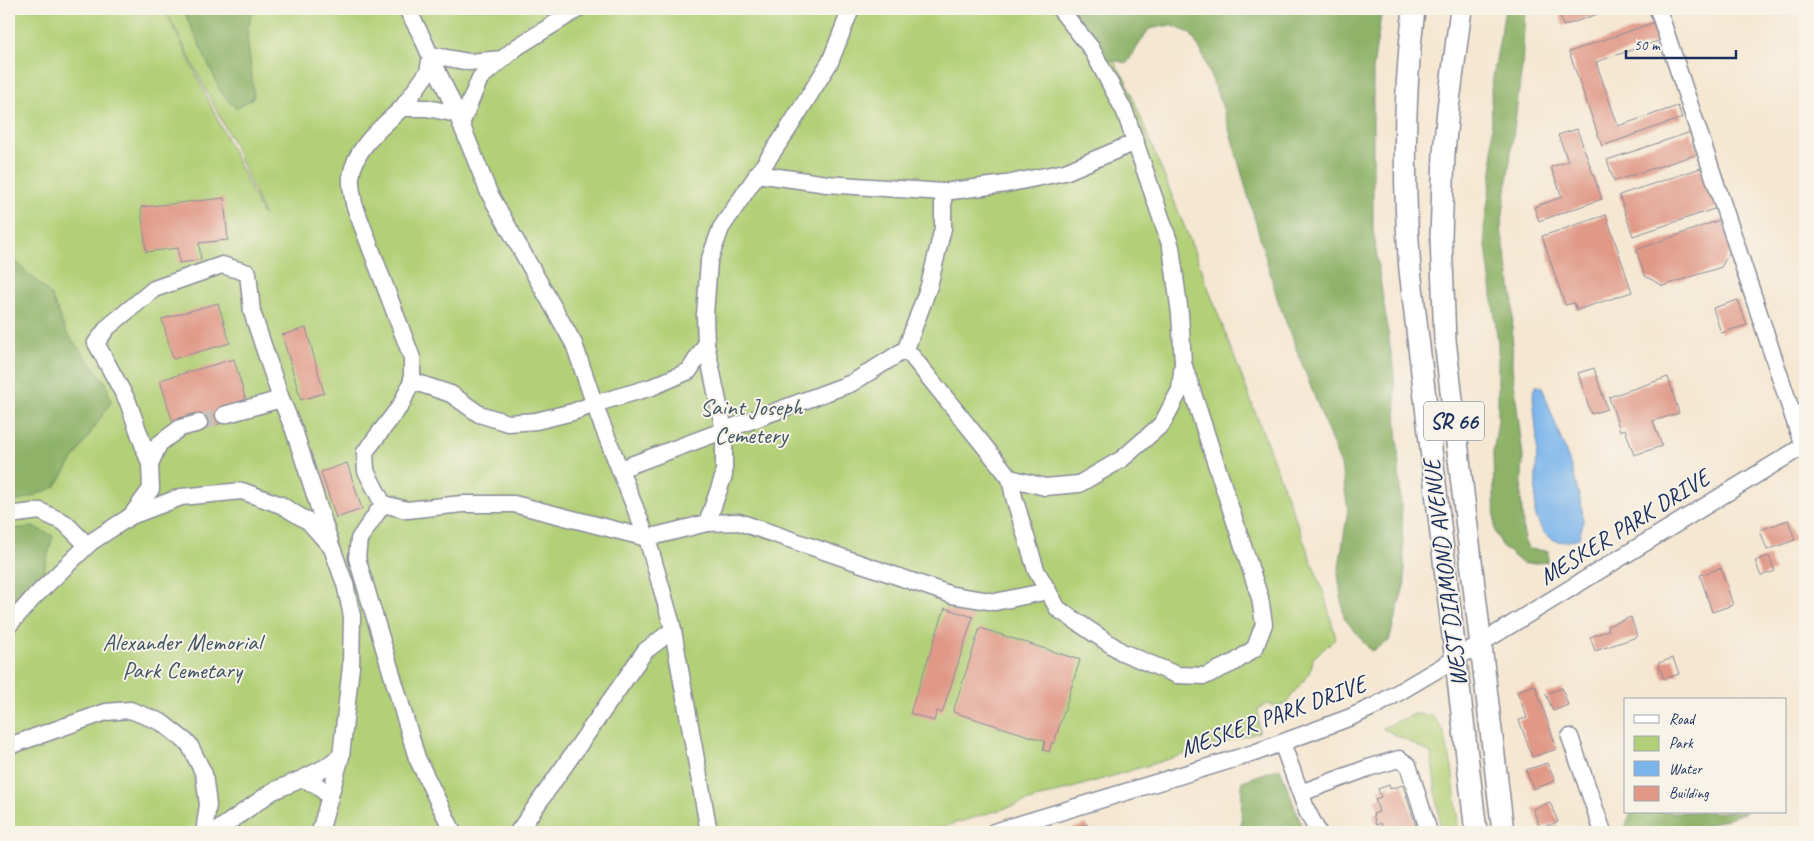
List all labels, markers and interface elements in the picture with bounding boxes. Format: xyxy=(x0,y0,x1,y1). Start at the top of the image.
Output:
scale bar xyxy=(1626,28,1736,60)
text: 50 m xyxy=(1634,36,1661,55)
park label: Saint Joseph Cemetery xyxy=(700,392,803,450)
road number: SR 66 xyxy=(1424,402,1484,441)
street label: WEST DIAMOND AVENUE xyxy=(1416,455,1474,688)
street label: MESKER PARK DRIVE xyxy=(1533,461,1717,591)
park label: Alexander Memorial Park Cemetary xyxy=(103,627,265,685)
street label: MESKER PARK DRIVE xyxy=(1176,668,1373,764)
legend xyxy=(1624,698,1786,814)
text: Road xyxy=(1669,710,1696,729)
text: Park xyxy=(1669,734,1694,753)
text: Water xyxy=(1669,760,1703,779)
text: Building xyxy=(1669,784,1709,803)

